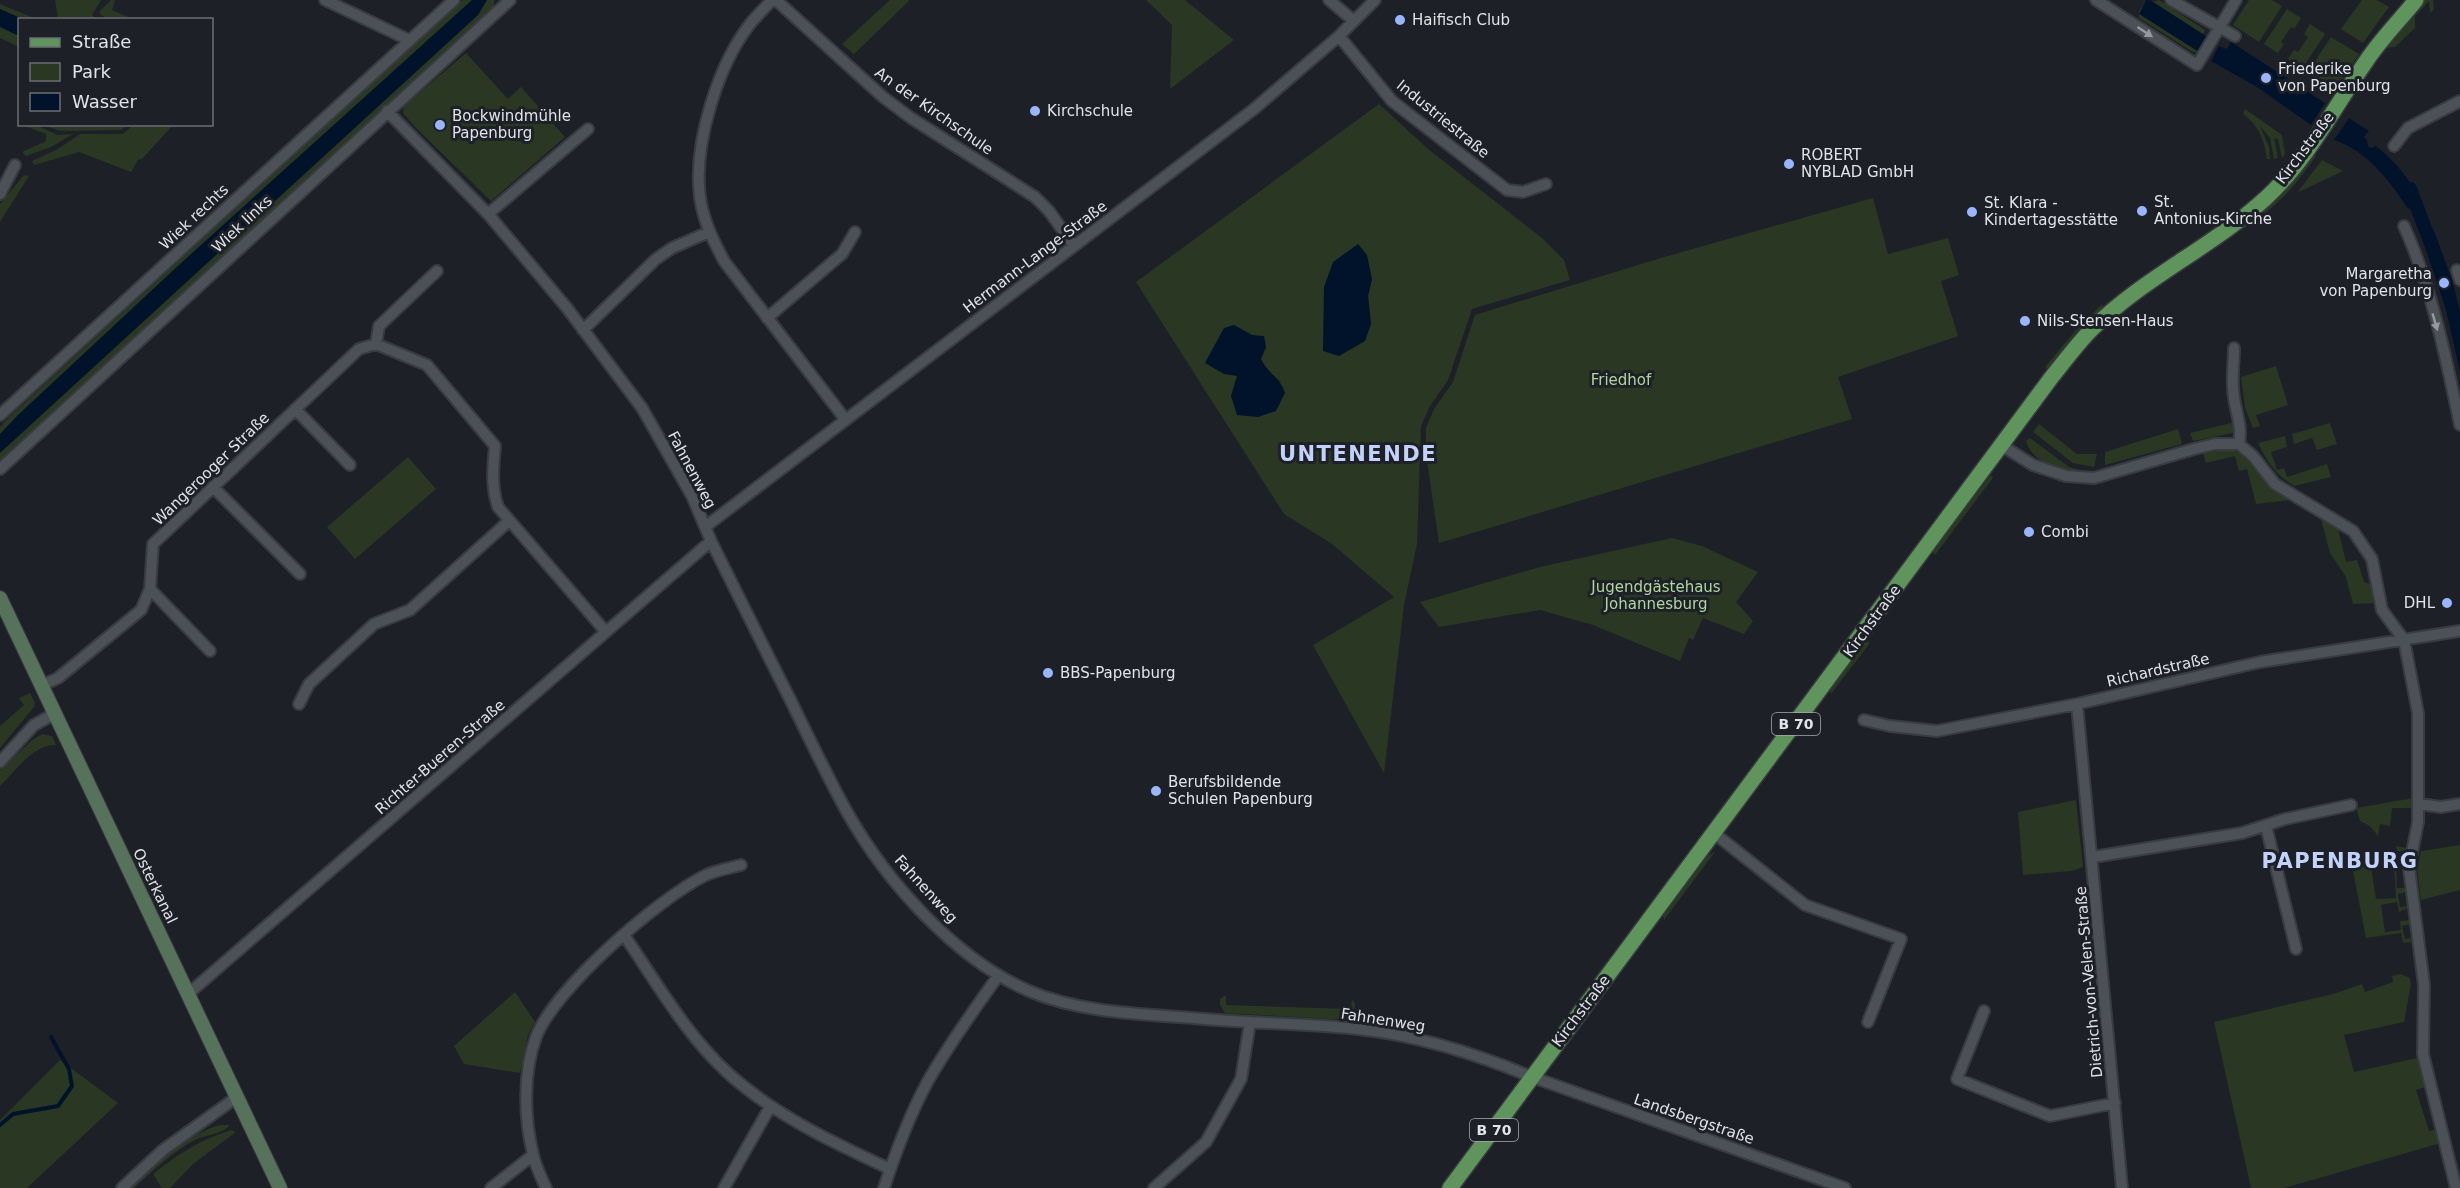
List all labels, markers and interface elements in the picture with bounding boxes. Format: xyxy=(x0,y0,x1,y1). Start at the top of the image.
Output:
place label: Haifisch Club xyxy=(1412,11,1510,29)
marker: Haifisch Club xyxy=(1393,13,1407,27)
legend xyxy=(18,18,213,126)
one-way arrow xyxy=(2137,26,2153,37)
text: Straße xyxy=(72,31,131,52)
place label: Friederike von Papenburg xyxy=(2278,60,2391,95)
text: Park xyxy=(72,61,111,82)
street label: An der Kirchschule xyxy=(871,63,997,159)
marker: Friederike von Papenburg xyxy=(2259,71,2273,85)
street label: Industriestraße xyxy=(1393,76,1493,162)
text: Wasser xyxy=(72,91,138,112)
place label: Kirchschule xyxy=(1047,102,1133,120)
marker: Kirchschule xyxy=(1028,104,1042,118)
place label: Bockwindmühle Papenburg xyxy=(452,107,571,142)
street label: Kirchstraße xyxy=(2272,109,2338,187)
marker: Bockwindmühle Papenburg xyxy=(433,118,447,132)
place label: ROBERT NYBLAD GmbH xyxy=(1801,146,1914,181)
marker: ROBERT NYBLAD GmbH xyxy=(1782,157,1796,171)
street label: Wiek rechts xyxy=(156,180,232,254)
street label: Wiek links xyxy=(208,191,276,256)
place label: St. Antonius-Kirche xyxy=(2154,193,2272,228)
place label: St. Klara - Kindertagesstätte xyxy=(1984,194,2118,229)
street label: Hermann-Lange-Straße xyxy=(960,197,1110,317)
marker: St. Antonius-Kirche xyxy=(2135,204,2149,218)
marker: St. Klara - Kindertagesstätte xyxy=(1965,205,1979,219)
place label: Margaretha von Papenburg xyxy=(2319,265,2432,300)
marker: Margaretha von Papenburg xyxy=(2437,276,2451,290)
place label: Nils-Stensen-Haus xyxy=(2037,312,2174,330)
one-way arrow xyxy=(2431,312,2441,331)
marker: Nils-Stensen-Haus xyxy=(2018,314,2032,328)
park label: Friedhof xyxy=(1591,371,1652,389)
street label: Wangerooger Straße xyxy=(149,409,273,529)
street label: Fahnenweg xyxy=(664,428,720,512)
district label: UNTENENDE xyxy=(1279,442,1437,466)
place label: Combi xyxy=(2041,523,2089,541)
marker: Combi xyxy=(2022,525,2036,539)
park label: Jugendgästehaus Johannesburg xyxy=(1590,578,1721,613)
street label: Kirchstraße xyxy=(1840,581,1904,661)
place label: DHL xyxy=(2404,594,2436,612)
marker: DHL xyxy=(2440,596,2454,610)
street label: Richardstraße xyxy=(2105,649,2211,691)
place label: BBS-Papenburg xyxy=(1060,664,1176,682)
marker: BBS-Papenburg xyxy=(1041,666,1055,680)
street label: Richter-Bueren-Straße xyxy=(371,696,509,818)
road number: B 70 xyxy=(1772,713,1820,735)
place label: Berufsbildende Schulen Papenburg xyxy=(1168,773,1313,808)
marker: Berufsbildende Schulen Papenburg xyxy=(1149,784,1163,798)
street label: Osterkanal xyxy=(129,845,181,927)
district label: PAPENBURG xyxy=(2262,849,2419,873)
street label: Fahnenweg xyxy=(891,851,961,927)
street label: Dietrich-von-Velen-Straße xyxy=(2072,886,2106,1078)
street label: Kirchstraße xyxy=(1548,972,1614,1050)
street label: Fahnenweg xyxy=(1340,1004,1426,1036)
street label: Landsbergstraße xyxy=(1631,1090,1757,1148)
road number: B 70 xyxy=(1470,1119,1518,1141)

